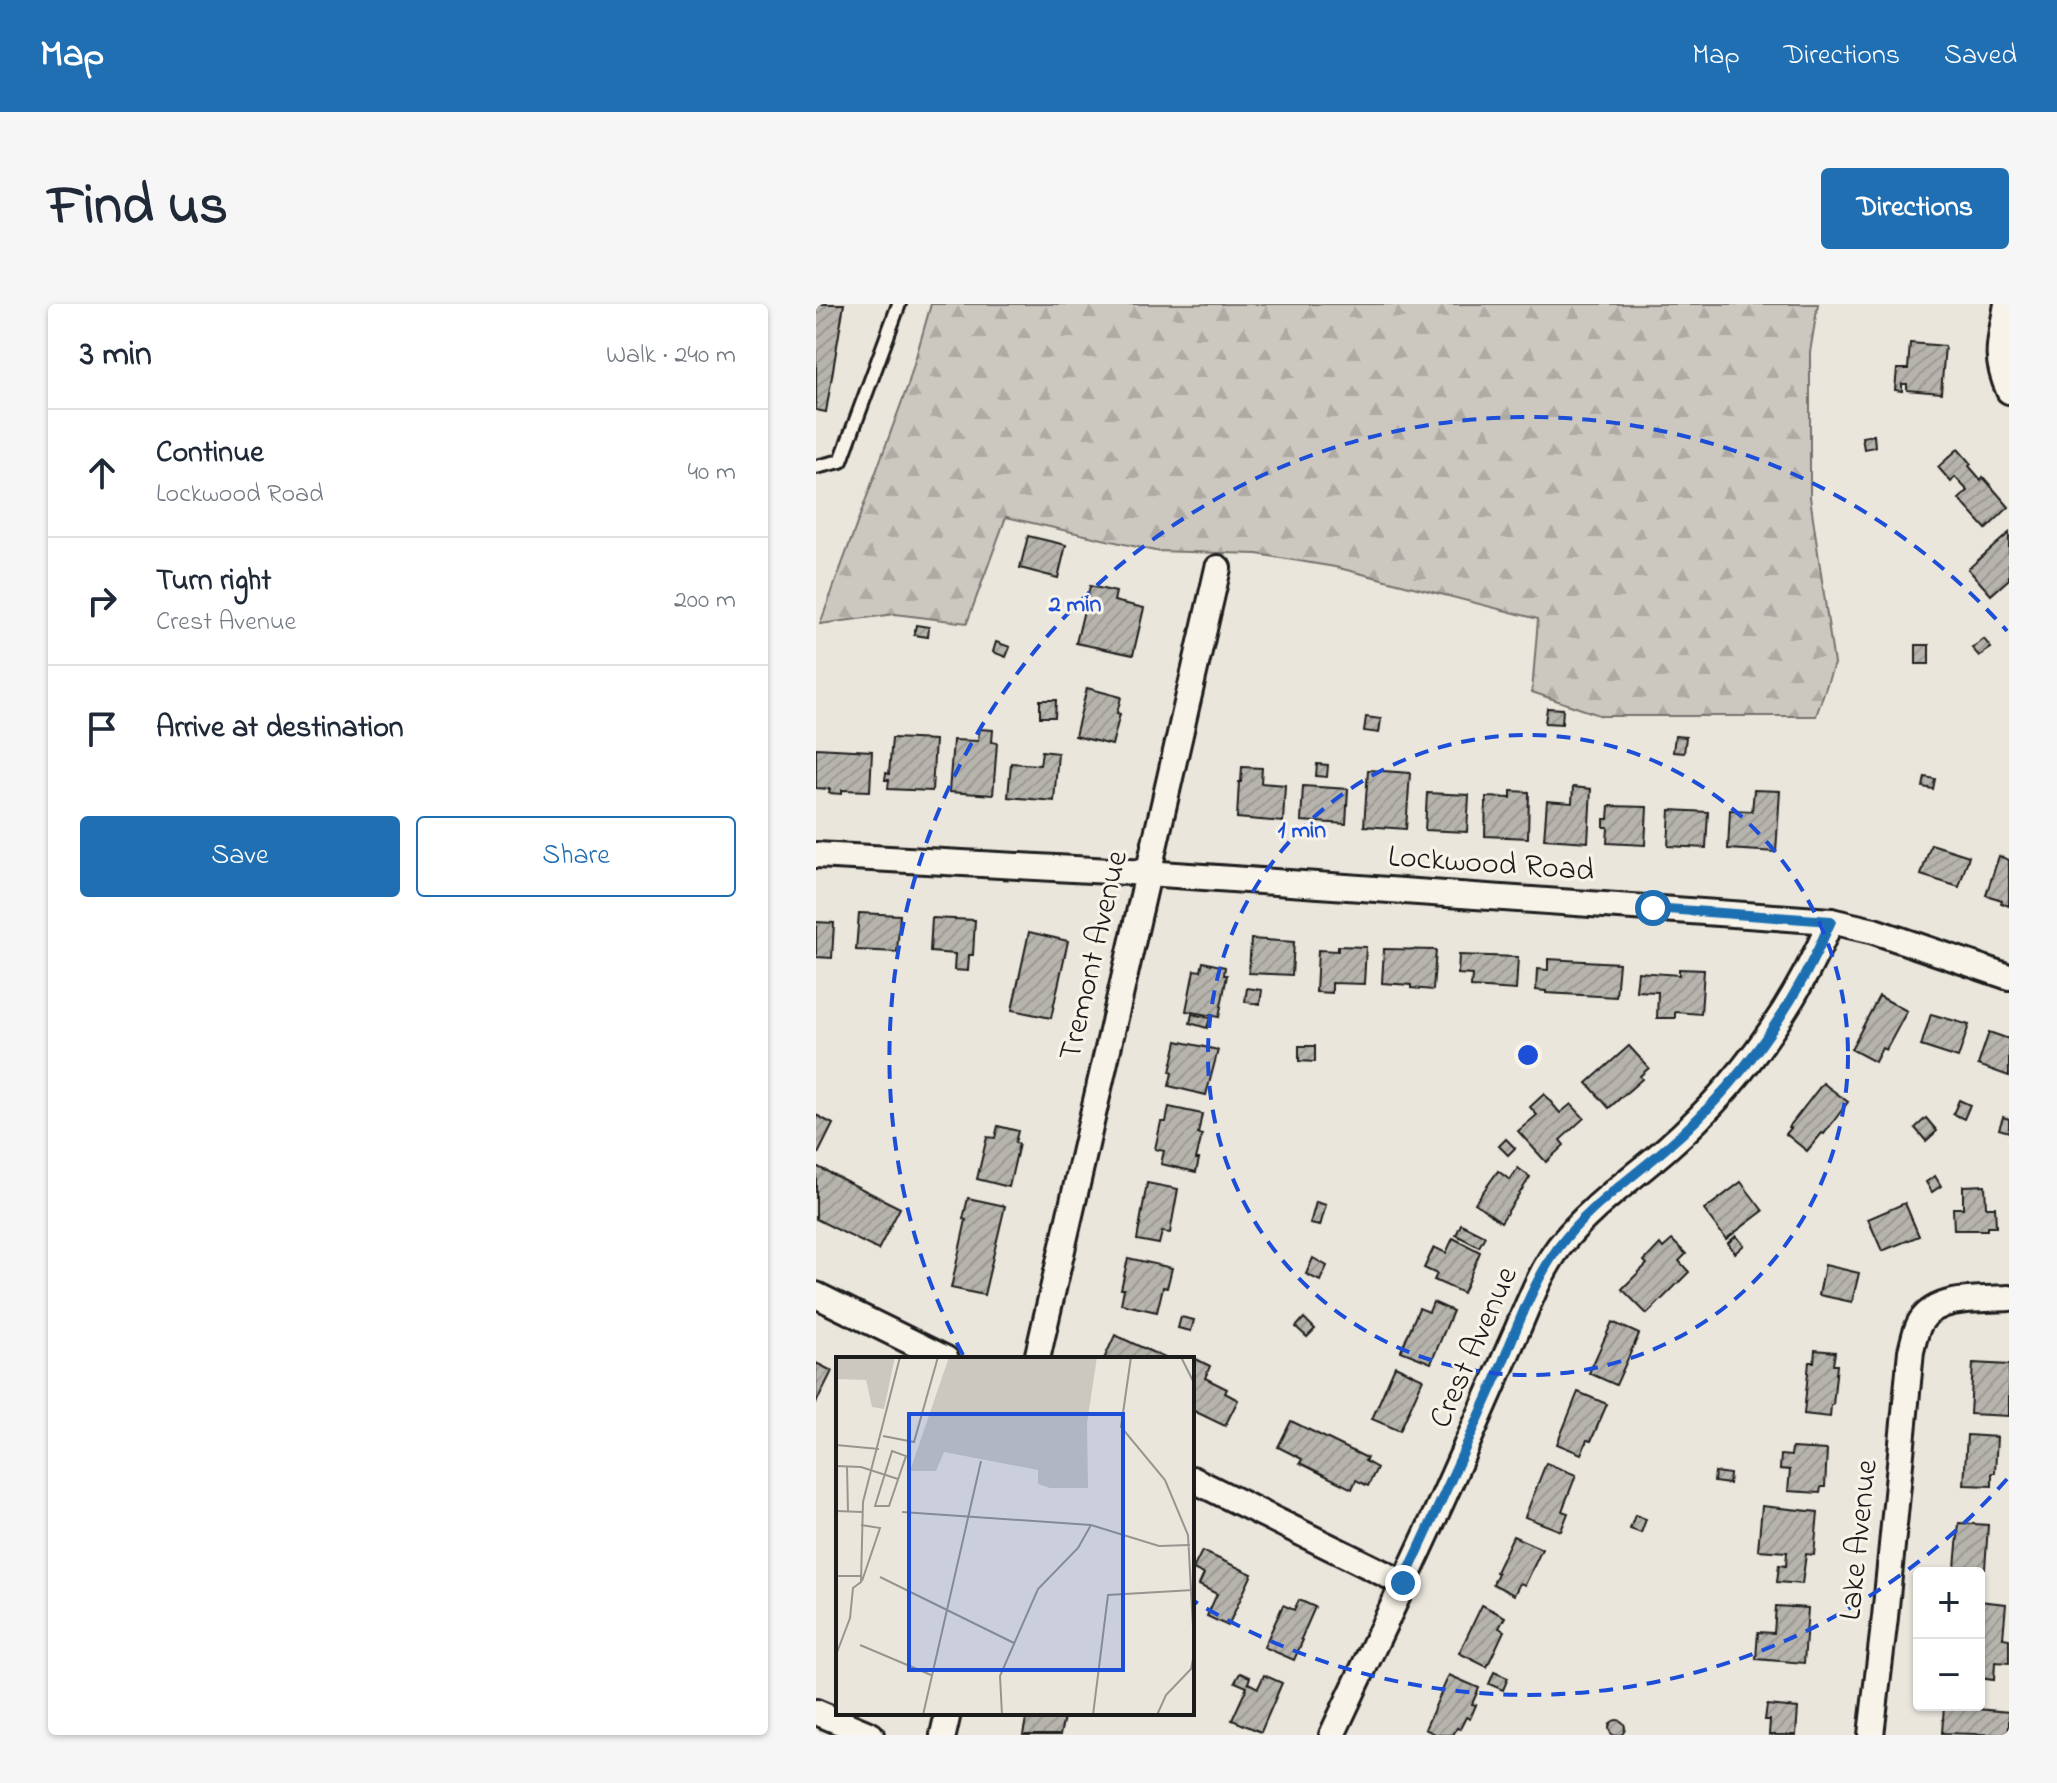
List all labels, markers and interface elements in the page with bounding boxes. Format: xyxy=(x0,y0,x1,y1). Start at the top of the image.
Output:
text: Map xyxy=(40,28,104,84)
text: Map xyxy=(1692,36,1740,77)
text: Directions xyxy=(1784,36,1900,77)
text: Saved xyxy=(1944,36,2017,77)
text: Find us xyxy=(48,168,228,249)
button: Directions xyxy=(1821,168,2009,249)
text: 3 min xyxy=(80,331,152,381)
text: Walk · 240 m xyxy=(606,337,736,375)
text: Continue xyxy=(156,432,264,476)
icon: ahead xyxy=(80,451,124,495)
text: 40 m xyxy=(687,454,736,492)
text: Lockwood Road xyxy=(156,476,324,514)
text: Turn right xyxy=(156,560,271,604)
icon: right xyxy=(80,579,124,623)
text: 200 m xyxy=(674,582,736,620)
text: 2 min xyxy=(1048,588,1102,623)
text: Crest Avenue xyxy=(156,604,296,642)
icon: arrive xyxy=(80,707,124,751)
text: Arrive at destination xyxy=(156,707,404,751)
text: 1 min xyxy=(1278,814,1326,849)
button: Save xyxy=(80,816,400,897)
button: Share xyxy=(416,816,736,897)
street label: Lockwood Road xyxy=(1386,834,1596,896)
street label: Tremont Avenue xyxy=(1048,846,1142,1066)
route start xyxy=(1635,890,1671,926)
centre of rings xyxy=(1514,1041,1542,1069)
street label: Crest Avenue xyxy=(1418,1259,1532,1436)
inset map xyxy=(836,1357,1194,1715)
street label: Lake Avenue xyxy=(1828,1457,1892,1623)
route end xyxy=(1385,1565,1421,1601)
map controls xyxy=(1913,1567,1985,1711)
button: + xyxy=(1913,1567,1985,1639)
button: − xyxy=(1913,1639,1985,1711)

